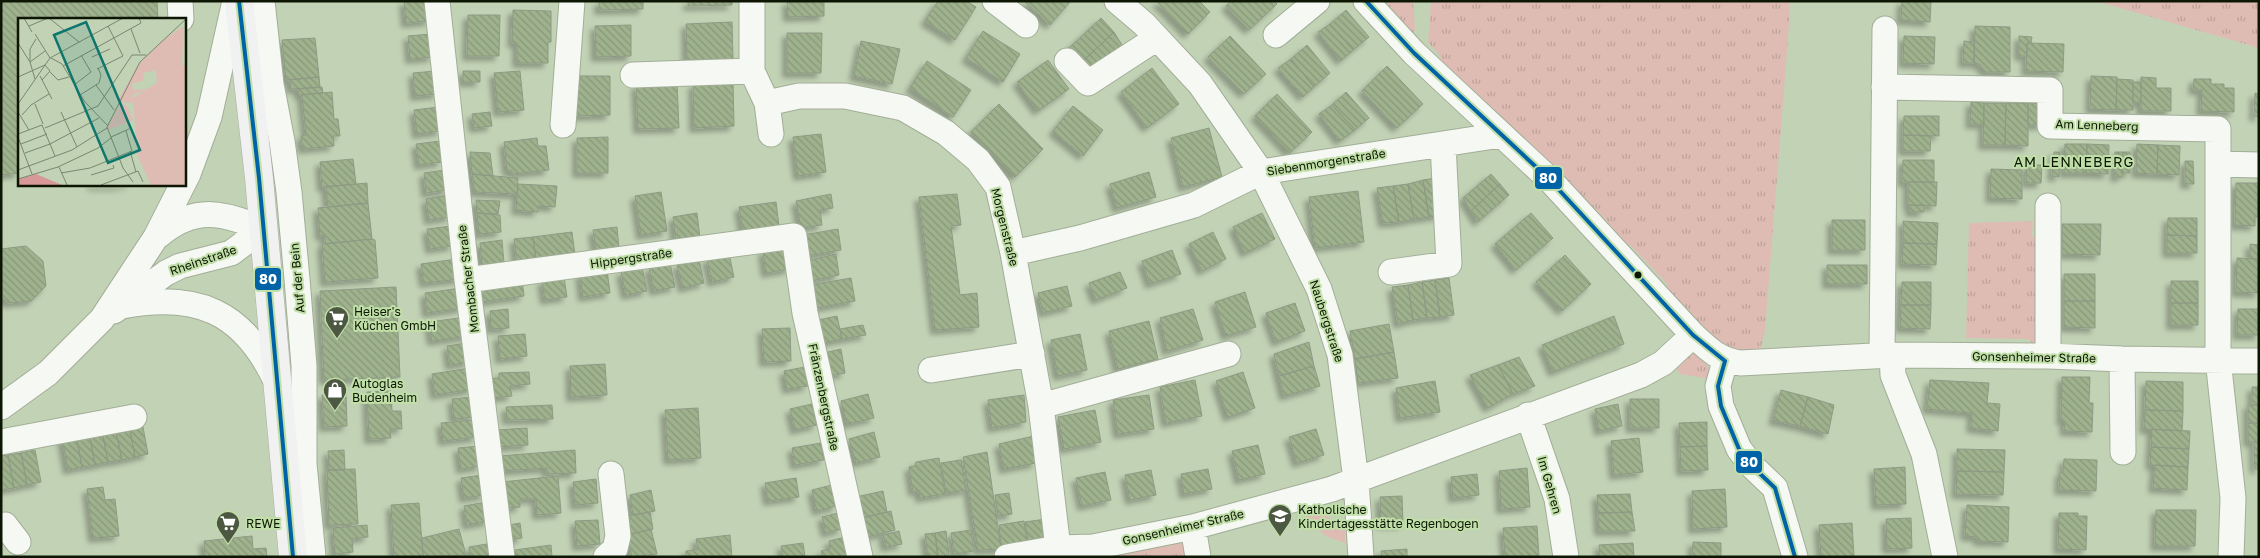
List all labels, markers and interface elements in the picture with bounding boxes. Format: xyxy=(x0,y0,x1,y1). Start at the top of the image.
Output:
inset map xyxy=(18,18,185,185)
street label: Am Lenneberg xyxy=(2055,116,2139,134)
street label: Siebenmorgenstraße xyxy=(1266,145,1387,179)
district label: AM LENNEBERG xyxy=(2014,153,2134,170)
line badge: 80 xyxy=(1534,166,1563,190)
text: 80 xyxy=(1539,169,1557,186)
street label: Morgenstraße xyxy=(988,186,1022,268)
street label: Mombacher Straße xyxy=(454,224,482,334)
street label: Rheinstraße xyxy=(168,242,238,278)
street label: Auf der Bein xyxy=(286,242,308,314)
street label: Hippergstraße xyxy=(589,245,673,271)
line badge: 80 xyxy=(254,267,282,291)
text: 80 xyxy=(259,270,277,287)
unlabelled marker xyxy=(1633,270,1643,280)
street label: Naubergstraße xyxy=(1307,278,1347,364)
place label: Heiser's Küchen GmbH xyxy=(354,304,436,333)
supermarket icon: Heiser's Küchen GmbH xyxy=(324,305,350,339)
street label: Fränzenbergstraße xyxy=(805,342,843,452)
street label: Gonsenheimer Straße xyxy=(1972,348,2096,366)
place label: Autoglas Budenheim xyxy=(352,376,417,405)
shop icon: Autoglas Budenheim xyxy=(322,377,348,411)
line badge: 80 xyxy=(1735,450,1763,474)
text: 80 xyxy=(1740,453,1758,470)
street label: Im Gehren xyxy=(1535,455,1565,515)
place label: Katholische Kindertagesstätte Regenbogen xyxy=(1298,502,1479,531)
school or university icon: Katholische Kindertagesstätte Regenbogen xyxy=(1267,503,1293,537)
street label: Gonsenheimer Straße xyxy=(1121,506,1245,548)
supermarket icon: REWE xyxy=(215,510,241,544)
place label: REWE xyxy=(246,516,280,531)

